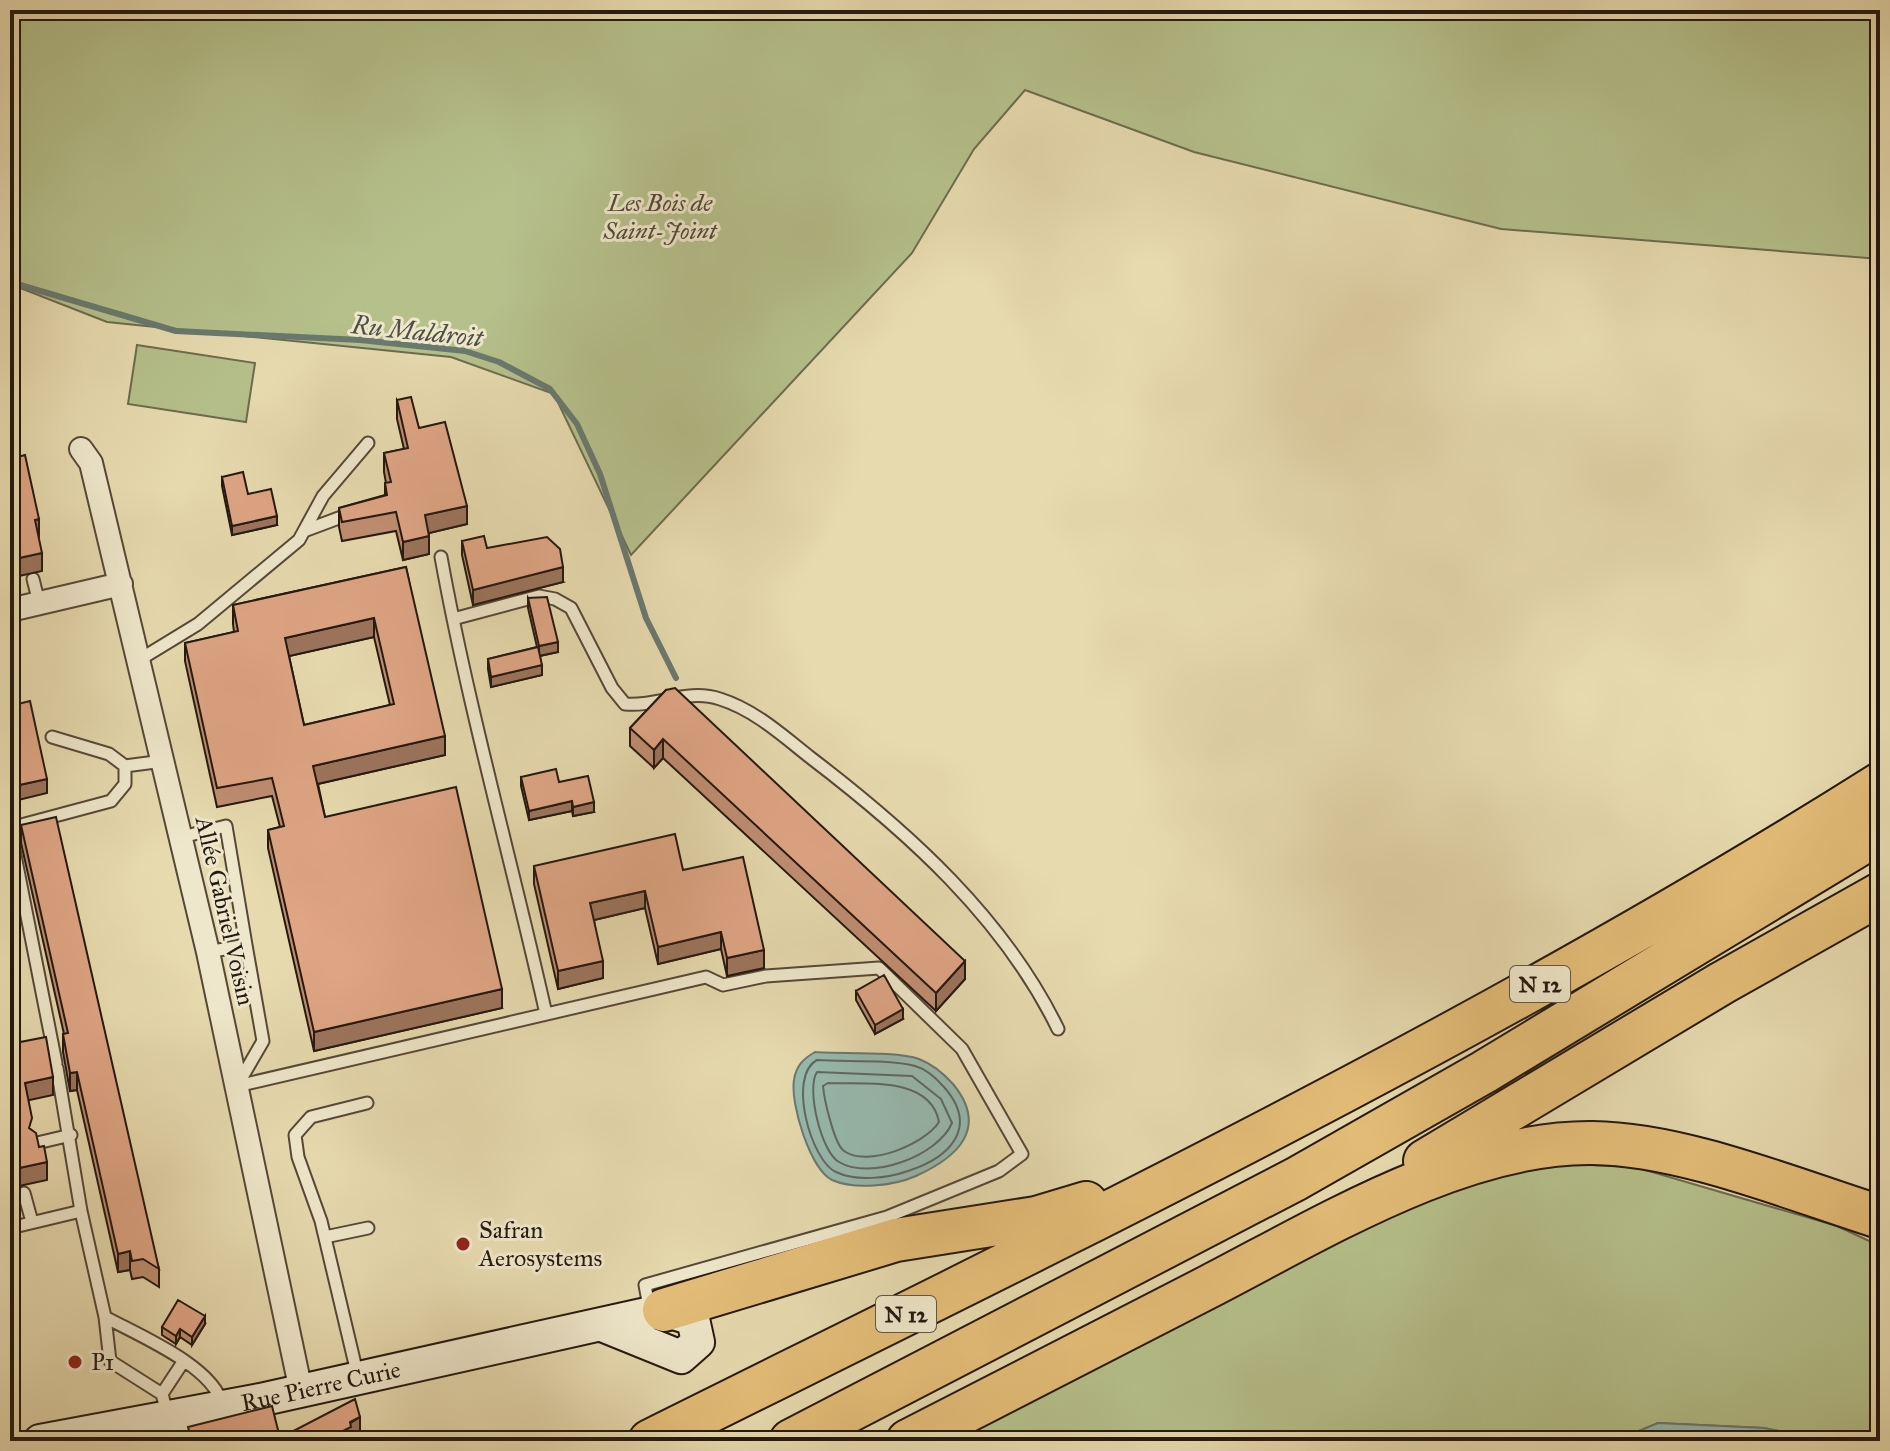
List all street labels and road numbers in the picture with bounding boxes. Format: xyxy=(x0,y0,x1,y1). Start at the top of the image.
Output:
street label: Allée Gabriel Voisin xyxy=(188,813,261,1008)
road number: N 12 xyxy=(1510,966,1570,1002)
road number: N 12 xyxy=(876,1296,936,1332)
street label: Rue Pierre Curie xyxy=(239,1354,403,1418)

